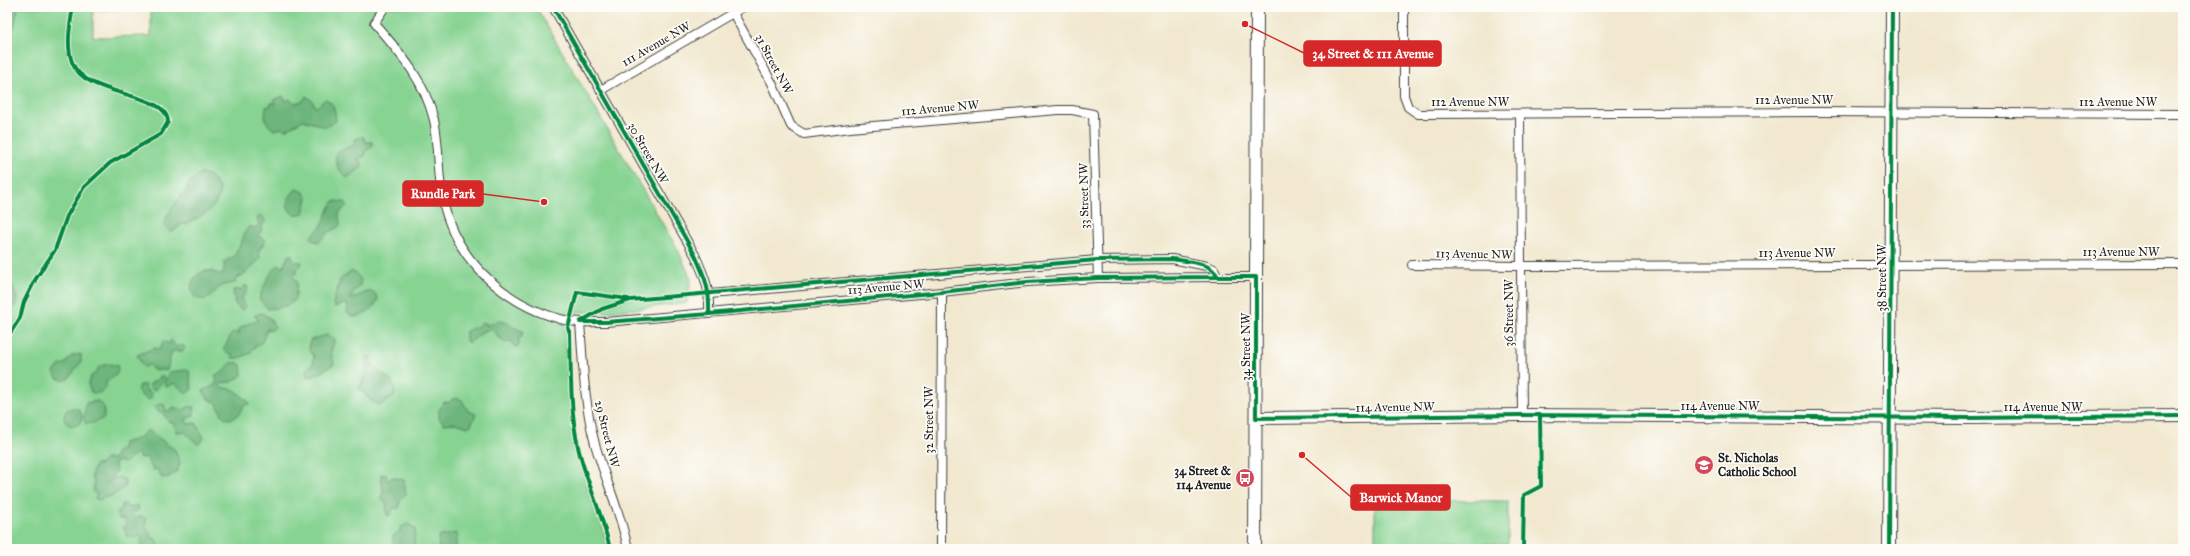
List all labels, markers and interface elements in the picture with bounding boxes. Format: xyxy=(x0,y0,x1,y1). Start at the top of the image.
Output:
street label: 111 Avenue NW xyxy=(619,18,693,69)
street label: 31 Street NW xyxy=(752,32,796,97)
callout: 34 Street & 111 Avenue xyxy=(1304,41,1441,66)
text: 34 Street & 111 Avenue xyxy=(1312,46,1434,62)
street label: 112 Avenue NW xyxy=(1755,93,1834,107)
street label: 112 Avenue NW xyxy=(1431,95,1510,109)
street label: 112 Avenue NW xyxy=(2079,95,2158,109)
street label: 112 Avenue NW xyxy=(900,98,980,118)
street label: 30 Street NW xyxy=(625,120,671,187)
street label: 33 Street NW xyxy=(1076,162,1092,229)
callout: Rundle Park xyxy=(403,181,483,206)
text: Rundle Park xyxy=(411,186,476,202)
street label: 38 Street NW xyxy=(1875,244,1889,312)
street label: 113 Avenue NW xyxy=(2082,245,2160,259)
street label: 113 Avenue NW xyxy=(1435,246,1513,262)
street label: 113 Avenue NW xyxy=(1758,246,1836,260)
street label: 113 Avenue NW xyxy=(847,277,926,297)
street label: 36 Street NW xyxy=(1502,279,1516,347)
street label: 34 Street NW xyxy=(1239,312,1253,381)
street label: 32 Street NW xyxy=(922,386,936,454)
street label: 29 Street NW xyxy=(592,399,622,470)
street label: 114 Avenue NW xyxy=(1355,399,1435,415)
street label: 114 Avenue NW xyxy=(1681,399,1760,413)
street label: 114 Avenue NW xyxy=(2004,400,2083,414)
place label: St. Nicholas Catholic School xyxy=(1718,451,1797,479)
school or university icon: St. Nicholas Catholic School xyxy=(1693,454,1715,476)
place label: 34 Street & 114 Avenue xyxy=(1174,464,1231,493)
bus stop icon: 34 Street & 114 Avenue xyxy=(1234,467,1256,489)
callout: Barwick Manor xyxy=(1351,485,1450,510)
text: Barwick Manor xyxy=(1360,490,1444,506)

